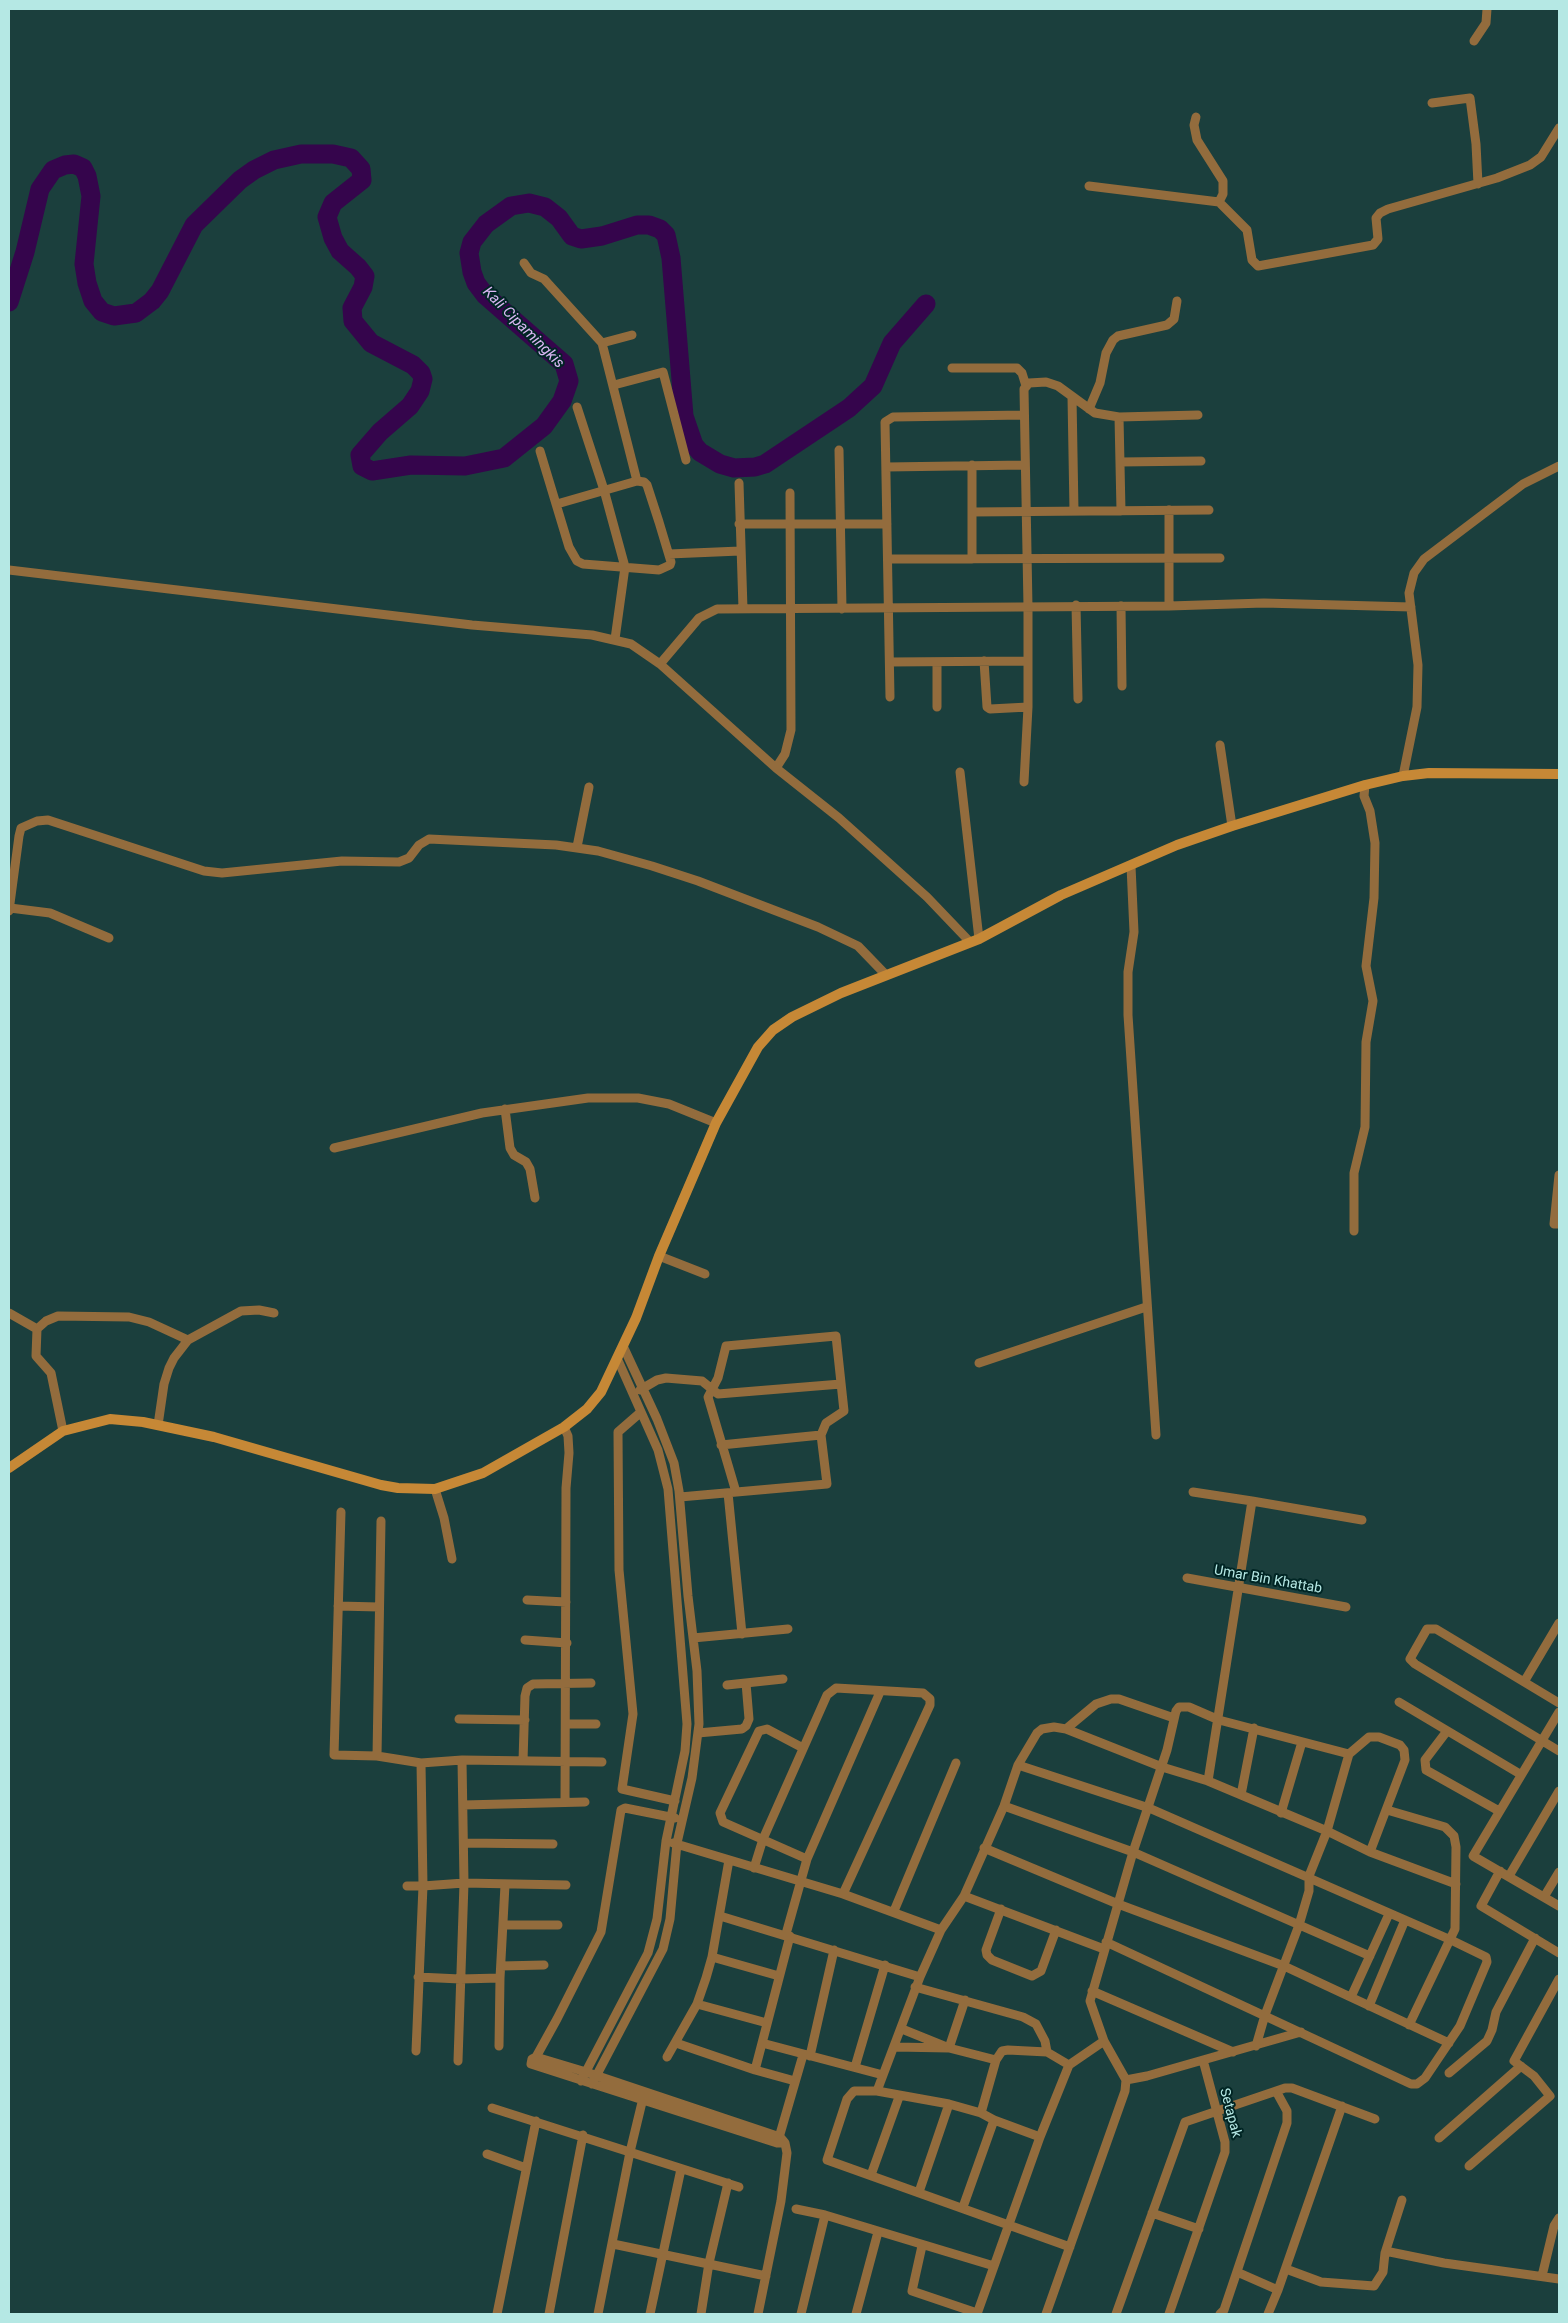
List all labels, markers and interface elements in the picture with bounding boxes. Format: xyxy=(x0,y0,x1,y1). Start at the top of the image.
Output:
water label: Kali Cipamingkis xyxy=(479,284,567,372)
street label: Umar Bin Khattab xyxy=(1213,1562,1323,1598)
street label: Setapak xyxy=(1215,2086,1245,2140)

